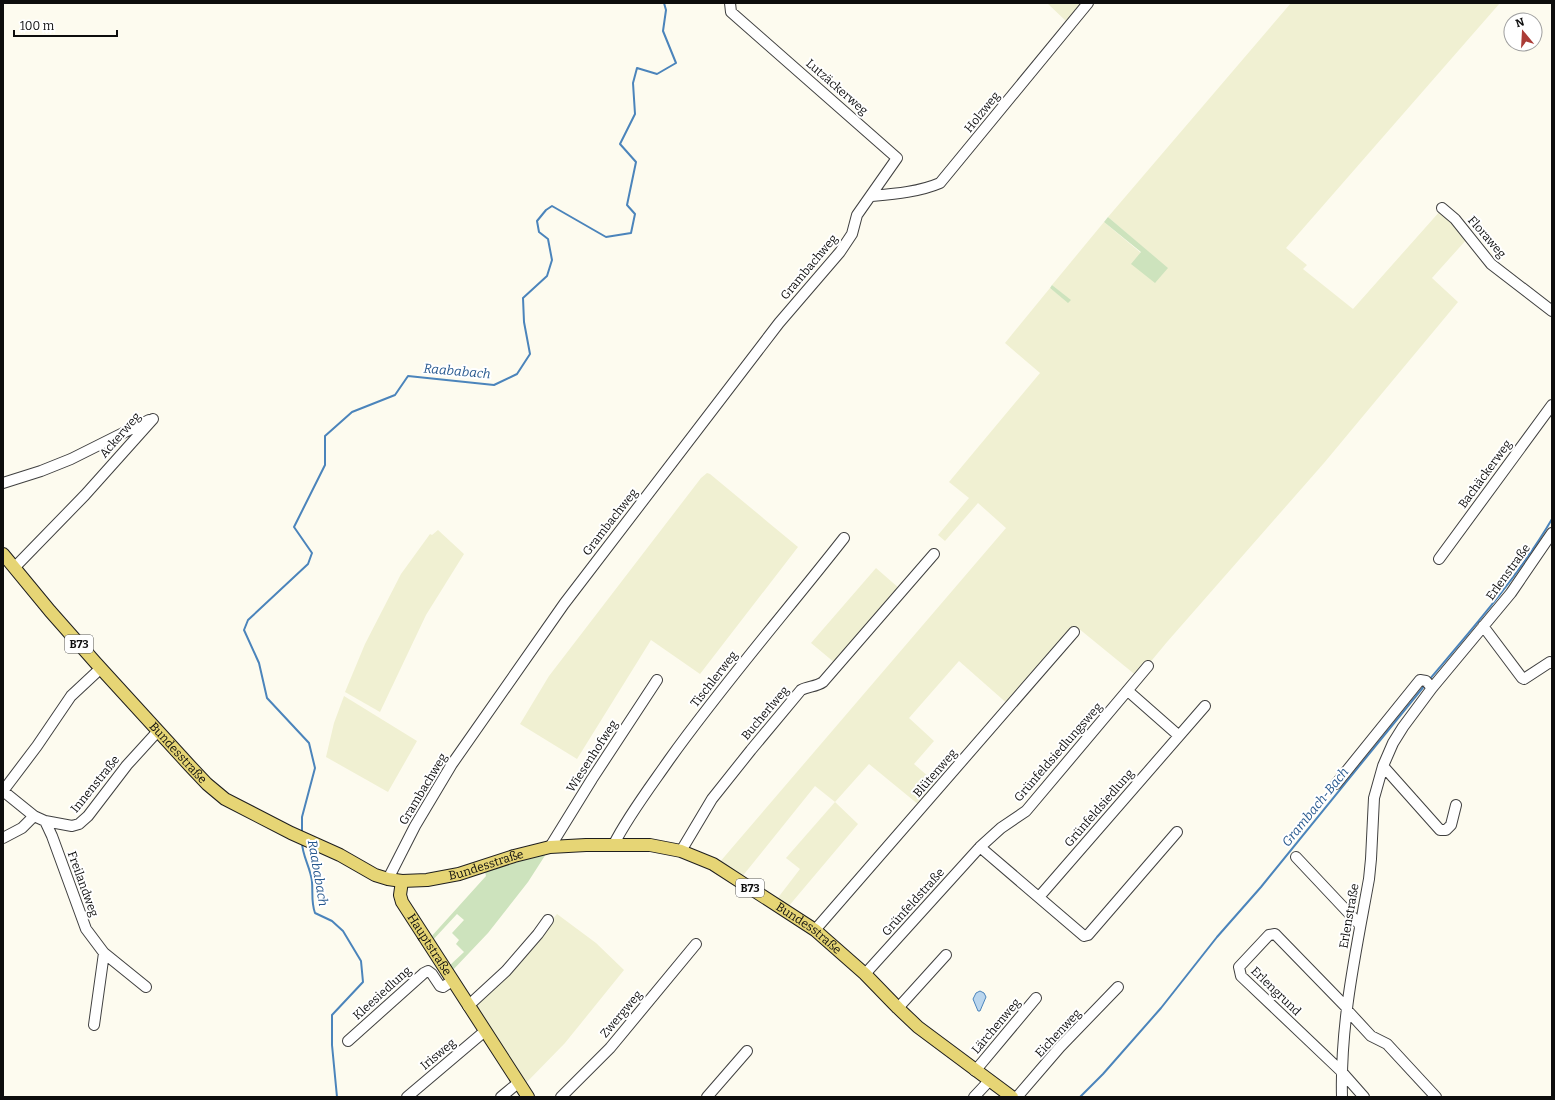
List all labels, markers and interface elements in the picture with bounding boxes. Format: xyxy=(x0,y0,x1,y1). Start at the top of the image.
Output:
scale bar xyxy=(14,12,117,38)
north arrow xyxy=(1503,12,1543,52)
text: N xyxy=(1514,15,1527,30)
text: 100 m xyxy=(20,19,55,33)
street label: Lutzäckerweg xyxy=(803,56,871,118)
street label: Holzweg xyxy=(961,89,1003,135)
street label: Floraweg xyxy=(1465,213,1509,261)
street label: Grambachweg xyxy=(778,231,841,303)
water label: Raababach xyxy=(423,361,491,381)
street label: Ackerweg xyxy=(97,409,144,460)
street label: Bachäckerweg xyxy=(1456,437,1515,511)
street label: Grambachweg xyxy=(580,486,641,558)
street label: Erlenstraße xyxy=(1483,541,1533,603)
road number: B73 xyxy=(65,635,93,653)
street label: Tischlerweg xyxy=(688,648,740,710)
street label: Bucherlweg xyxy=(738,683,792,743)
street label: Grünfeldsiedlungsweg xyxy=(1011,699,1105,804)
street label: Wiesenhofweg xyxy=(564,717,621,795)
street label: Bundesstraße xyxy=(147,719,210,786)
street label: Blütenweg xyxy=(910,746,960,800)
street label: Grambachweg xyxy=(396,750,450,827)
street label: Innenstraße xyxy=(68,753,122,815)
water label: Grambach-Bach xyxy=(1279,764,1351,850)
street label: Grünfeldsiedlung xyxy=(1061,766,1137,850)
water label: Raababach xyxy=(305,839,331,907)
street label: Bundesstraße xyxy=(447,847,525,883)
street label: Freilandweg xyxy=(65,849,101,919)
street label: Grünfeldstraße xyxy=(879,865,947,939)
road number: B73 xyxy=(736,879,764,897)
street label: Erlenstraße xyxy=(1336,882,1362,950)
street label: Bundesstraße xyxy=(773,900,844,957)
street label: Hauptstraße xyxy=(404,911,455,978)
street label: Kleesiedlung xyxy=(350,963,414,1023)
street label: Erlengrund xyxy=(1248,964,1304,1018)
street label: Zwergweg xyxy=(597,987,645,1040)
street label: Lärchenweg xyxy=(969,995,1023,1057)
street label: Eichenweg xyxy=(1032,1006,1084,1060)
street label: Irisweg xyxy=(418,1035,458,1073)

